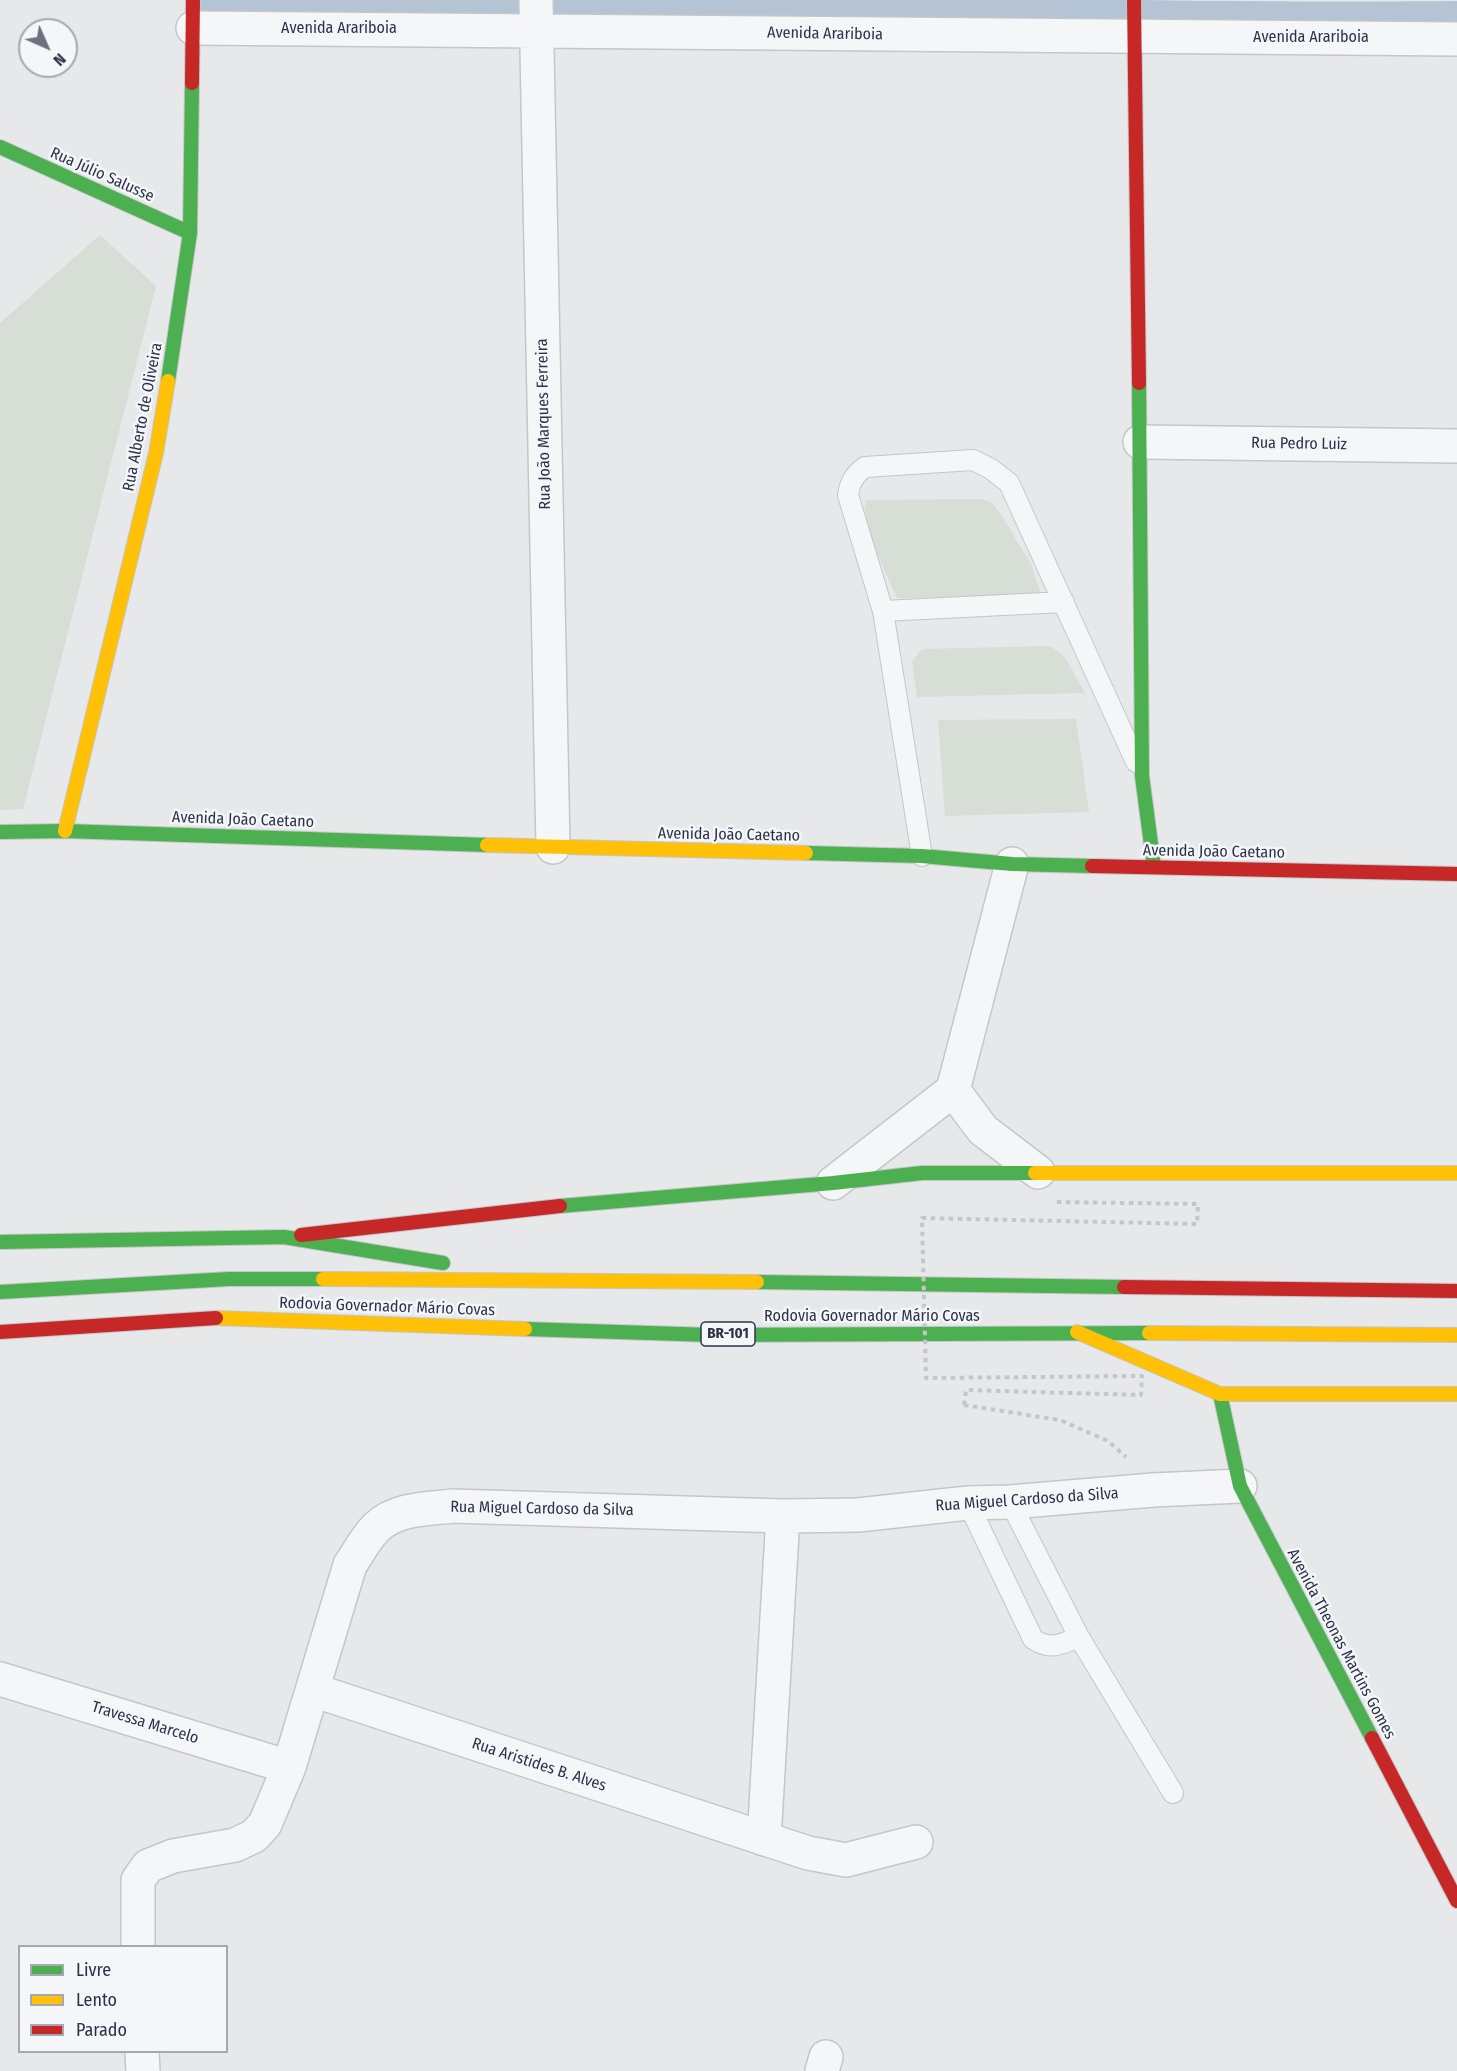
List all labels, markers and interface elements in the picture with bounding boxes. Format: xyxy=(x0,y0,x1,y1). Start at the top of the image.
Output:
north arrow xyxy=(18,18,78,78)
street label: Avenida Arariboia xyxy=(281,19,397,39)
street label: Avenida Arariboia xyxy=(767,23,883,45)
street label: Avenida Arariboia xyxy=(1253,28,1369,48)
text: N xyxy=(50,50,70,70)
street label: Rua Júlio Salusse xyxy=(47,144,157,206)
street label: Rua João Marques Ferreira xyxy=(533,338,555,510)
street label: Rua Alberto de Oliveira xyxy=(119,341,167,493)
street label: Rua Pedro Luiz xyxy=(1251,434,1347,454)
street label: Avenida João Caetano xyxy=(172,808,314,832)
street label: Avenida João Caetano xyxy=(658,824,800,846)
street label: Avenida João Caetano xyxy=(1143,841,1285,863)
street label: Rodovia Governador Mário Covas xyxy=(279,1294,495,1320)
street label: Rodovia Governador Mário Covas xyxy=(764,1307,980,1327)
road number: BR-101 xyxy=(701,1322,755,1346)
street label: Rua Miguel Cardoso da Silva xyxy=(935,1484,1119,1516)
street label: Rua Miguel Cardoso da Silva xyxy=(450,1498,634,1520)
street label: Avenida Theonas Martins Gomes xyxy=(1283,1546,1399,1742)
street label: Travessa Marcelo xyxy=(89,1698,201,1748)
street label: Rua Aristides B. Alves xyxy=(469,1734,609,1796)
legend xyxy=(18,1945,228,2053)
text: Livre xyxy=(76,1959,111,1981)
text: Lento xyxy=(76,1989,117,2011)
text: Parado xyxy=(76,2019,127,2041)

